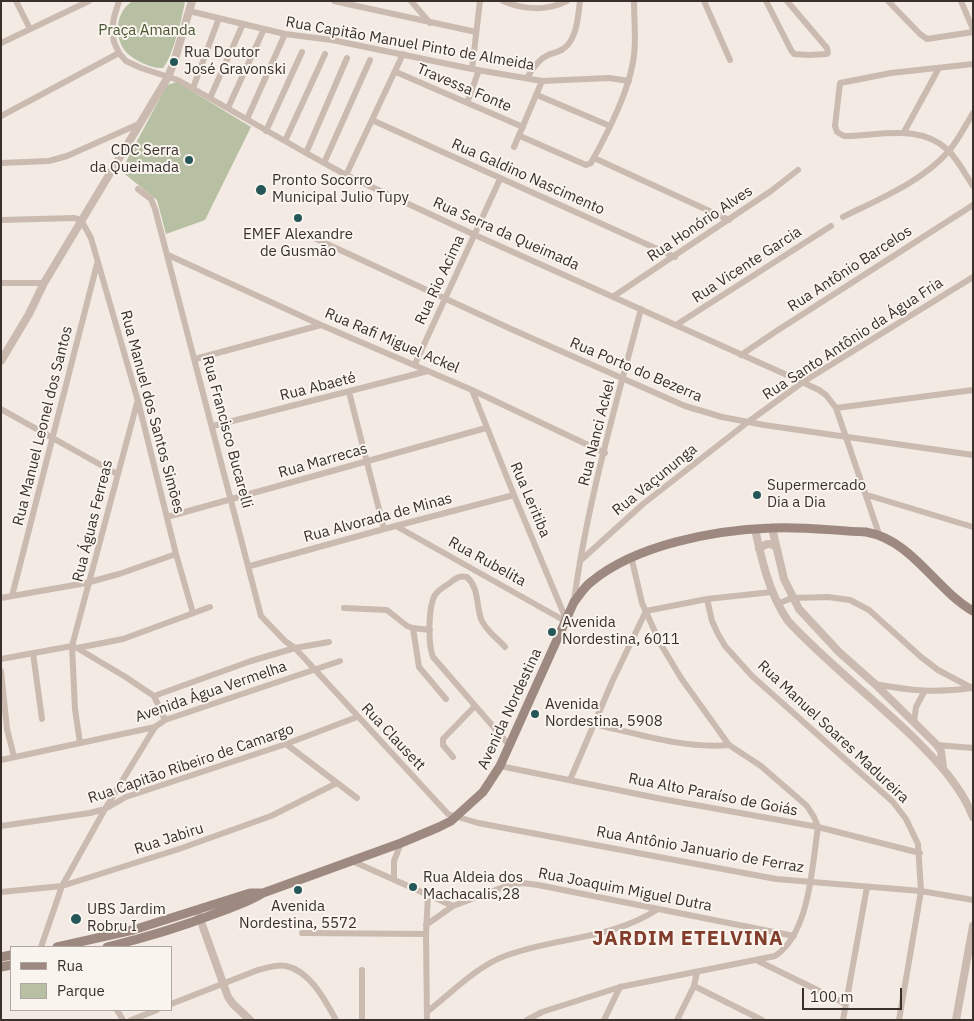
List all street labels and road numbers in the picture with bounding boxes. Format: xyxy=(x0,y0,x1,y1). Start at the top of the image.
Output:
street label: Rua Capitão Manuel Pinto de Almeida xyxy=(284,13,536,75)
street label: Travessa Fonte xyxy=(414,60,514,116)
street label: Rua Galdino Nascimento xyxy=(449,135,607,219)
street label: Rua Honório Alves xyxy=(644,182,756,266)
street label: Rua Serra da Queimada xyxy=(430,194,582,274)
street label: Rua Antônio Barcelos xyxy=(785,222,915,316)
street label: Rua Vicente Garcia xyxy=(689,223,805,307)
street label: Rua Rio Acima xyxy=(411,232,469,328)
street label: Rua Santo Antônio da Água Fria xyxy=(760,274,946,404)
street label: Rua Rafi Miguel Ackel xyxy=(322,304,462,378)
street label: Rua Manuel dos Santos Simões xyxy=(116,308,188,516)
street label: Rua Manuel Leonel dos Santos xyxy=(9,324,77,528)
street label: Rua Porto do Bezerra xyxy=(567,334,705,406)
street label: Rua Francisco Bucarelli xyxy=(198,354,256,510)
street label: Rua Abaeté xyxy=(278,369,358,405)
street label: Rua Nanci Ackel xyxy=(575,378,619,488)
street label: Rua Marrecas xyxy=(276,440,370,482)
street label: Rua Vaçununga xyxy=(609,440,701,520)
street label: Rua Águas Ferreas xyxy=(69,458,117,584)
street label: Rua Leritiba xyxy=(506,460,554,540)
street label: Rua Alvorada de Minas xyxy=(302,490,454,546)
street label: Rua Rubelita xyxy=(445,533,529,591)
street label: Avenida Nordestina xyxy=(474,646,546,772)
street label: Rua Manuel Soares Madureira xyxy=(753,657,913,807)
street label: Avenida Água Vermelha xyxy=(133,658,289,726)
street label: Rua Clausett xyxy=(357,700,429,774)
street label: Rua Capitão Ribeiro de Camargo xyxy=(86,720,296,808)
street label: Rua Alto Paraíso de Goiás xyxy=(627,770,799,820)
street label: Rua Jabiru xyxy=(132,819,206,859)
street label: Rua Antônio Januario de Ferraz xyxy=(595,823,805,877)
street label: Rua Joaquim Miguel Dutra xyxy=(537,864,713,916)

